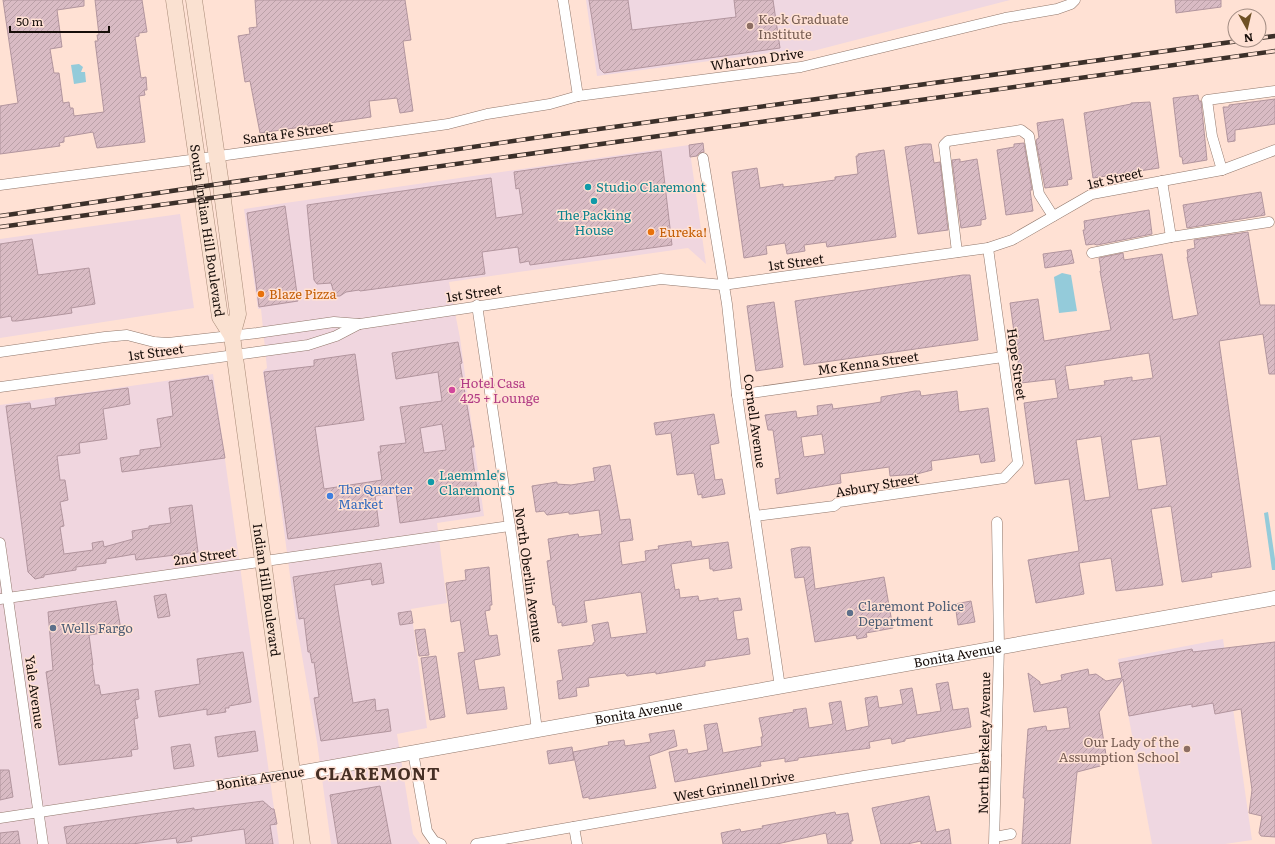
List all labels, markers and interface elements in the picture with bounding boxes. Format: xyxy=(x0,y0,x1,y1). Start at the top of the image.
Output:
scale bar xyxy=(10,8,109,34)
north arrow xyxy=(1227,8,1267,48)
place label: Keck Graduate Institute xyxy=(758,9,849,43)
text: 50 m xyxy=(16,12,43,30)
marker: Keck Graduate Institute xyxy=(745,21,755,31)
text: N xyxy=(1243,30,1254,47)
street label: Wharton Drive xyxy=(709,43,805,74)
street label: Santa Fe Street xyxy=(241,117,335,148)
street label: South Indian Hill Boulevard xyxy=(186,143,230,318)
street label: 1st Street xyxy=(1085,162,1145,193)
place label: Studio Claremont xyxy=(596,177,707,196)
marker: Studio Claremont xyxy=(583,182,593,192)
marker: The Packing House xyxy=(589,196,599,206)
place label: The Packing House xyxy=(557,205,632,239)
place label: Eureka! xyxy=(659,222,707,241)
marker: Eureka! xyxy=(646,227,656,237)
street label: 1st Street xyxy=(767,248,826,275)
street label: 1st Street xyxy=(445,279,504,306)
place label: Blaze Pizza xyxy=(269,284,336,303)
marker: Blaze Pizza xyxy=(256,289,266,299)
street label: Hope Street xyxy=(1003,327,1032,402)
street label: 1st Street xyxy=(127,338,186,365)
street label: Mc Kenna Street xyxy=(816,346,920,379)
place label: Hotel Casa 425 + Lounge xyxy=(460,373,540,407)
street label: Cornell Avenue xyxy=(739,373,772,469)
marker: Hotel Casa 425 + Lounge xyxy=(447,385,457,395)
place label: Laemmle's Claremont 5 xyxy=(439,465,515,499)
street label: Asbury Street xyxy=(834,468,921,501)
marker: Laemmle's Claremont 5 xyxy=(426,477,436,487)
place label: The Quarter Market xyxy=(338,479,413,513)
marker: The Quarter Market xyxy=(325,491,335,501)
street label: North Oberlin Avenue xyxy=(511,506,548,644)
street label: Indian Hill Boulevard xyxy=(249,522,286,658)
street label: 2nd Street xyxy=(172,542,238,569)
place label: Claremont Police Department xyxy=(858,596,964,630)
marker: Claremont Police Department xyxy=(845,608,855,618)
place label: Wells Fargo xyxy=(61,618,133,637)
marker: Wells Fargo xyxy=(48,623,58,633)
street label: Bonita Avenue xyxy=(912,637,1003,672)
street label: Yale Avenue xyxy=(21,654,50,730)
street label: North Berkeley Avenue xyxy=(973,671,994,814)
street label: Bonita Avenue xyxy=(593,694,684,729)
place label: Our Lady of the Assumption School xyxy=(1059,732,1180,766)
marker: Our Lady of the Assumption School xyxy=(1182,744,1192,754)
district label: CLAREMONT xyxy=(315,760,441,785)
street label: Bonita Avenue xyxy=(214,761,306,794)
street label: West Grinnell Drive xyxy=(672,765,796,805)

